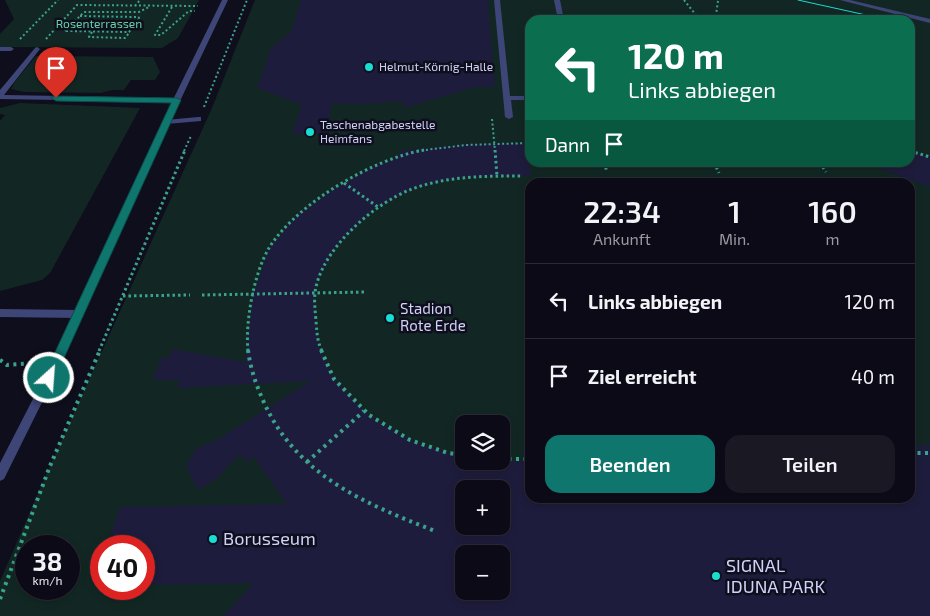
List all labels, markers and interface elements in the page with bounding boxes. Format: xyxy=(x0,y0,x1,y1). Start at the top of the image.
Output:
park label: Rosenterrassen xyxy=(56,16,142,30)
text: 120 m xyxy=(628,34,724,76)
icon: left xyxy=(545,35,610,100)
pin xyxy=(35,47,77,98)
icon: arrive xyxy=(42,54,70,82)
place label: Helmut-Körnig-Halle xyxy=(379,59,493,73)
marker: Helmut-Körnig-Halle xyxy=(363,61,375,73)
text: Links abbiegen xyxy=(628,76,776,102)
place label: Taschenabgabestelle Heimfans xyxy=(320,117,435,145)
marker: Taschenabgabestelle Heimfans xyxy=(304,126,316,138)
icon: arrive xyxy=(600,130,628,158)
text: Dann xyxy=(545,133,590,156)
text: 22:34 xyxy=(583,193,661,229)
text: 1 xyxy=(728,193,741,229)
text: 160 xyxy=(808,193,857,229)
text: Ankunft xyxy=(593,229,651,248)
text: Min. xyxy=(719,229,750,248)
text: m xyxy=(825,229,839,248)
icon: left xyxy=(545,287,573,315)
text: Links abbiegen xyxy=(588,290,722,313)
text: 120 m xyxy=(844,290,895,313)
place label: Stadion Rote Erde xyxy=(400,299,466,334)
marker: Stadion Rote Erde xyxy=(384,312,396,324)
position arrow xyxy=(22,351,74,403)
icon: arrive xyxy=(545,362,573,390)
text: Ziel erreicht xyxy=(588,365,697,388)
text: 40 m xyxy=(851,365,895,388)
map controls xyxy=(455,415,510,600)
button: layers xyxy=(455,415,510,470)
button: Beenden xyxy=(545,435,715,493)
button: Teilen xyxy=(725,435,895,493)
button: + xyxy=(455,480,510,535)
place label: Borusseum xyxy=(223,527,316,549)
marker: Borusseum xyxy=(207,533,219,545)
speed limit sign: 40 xyxy=(90,535,155,600)
button: − xyxy=(455,545,510,600)
text: 38 xyxy=(33,546,62,576)
place label: SIGNAL IDUNA PARK xyxy=(726,554,825,597)
marker: SIGNAL IDUNA PARK xyxy=(710,570,722,582)
text: km/h xyxy=(33,573,62,587)

